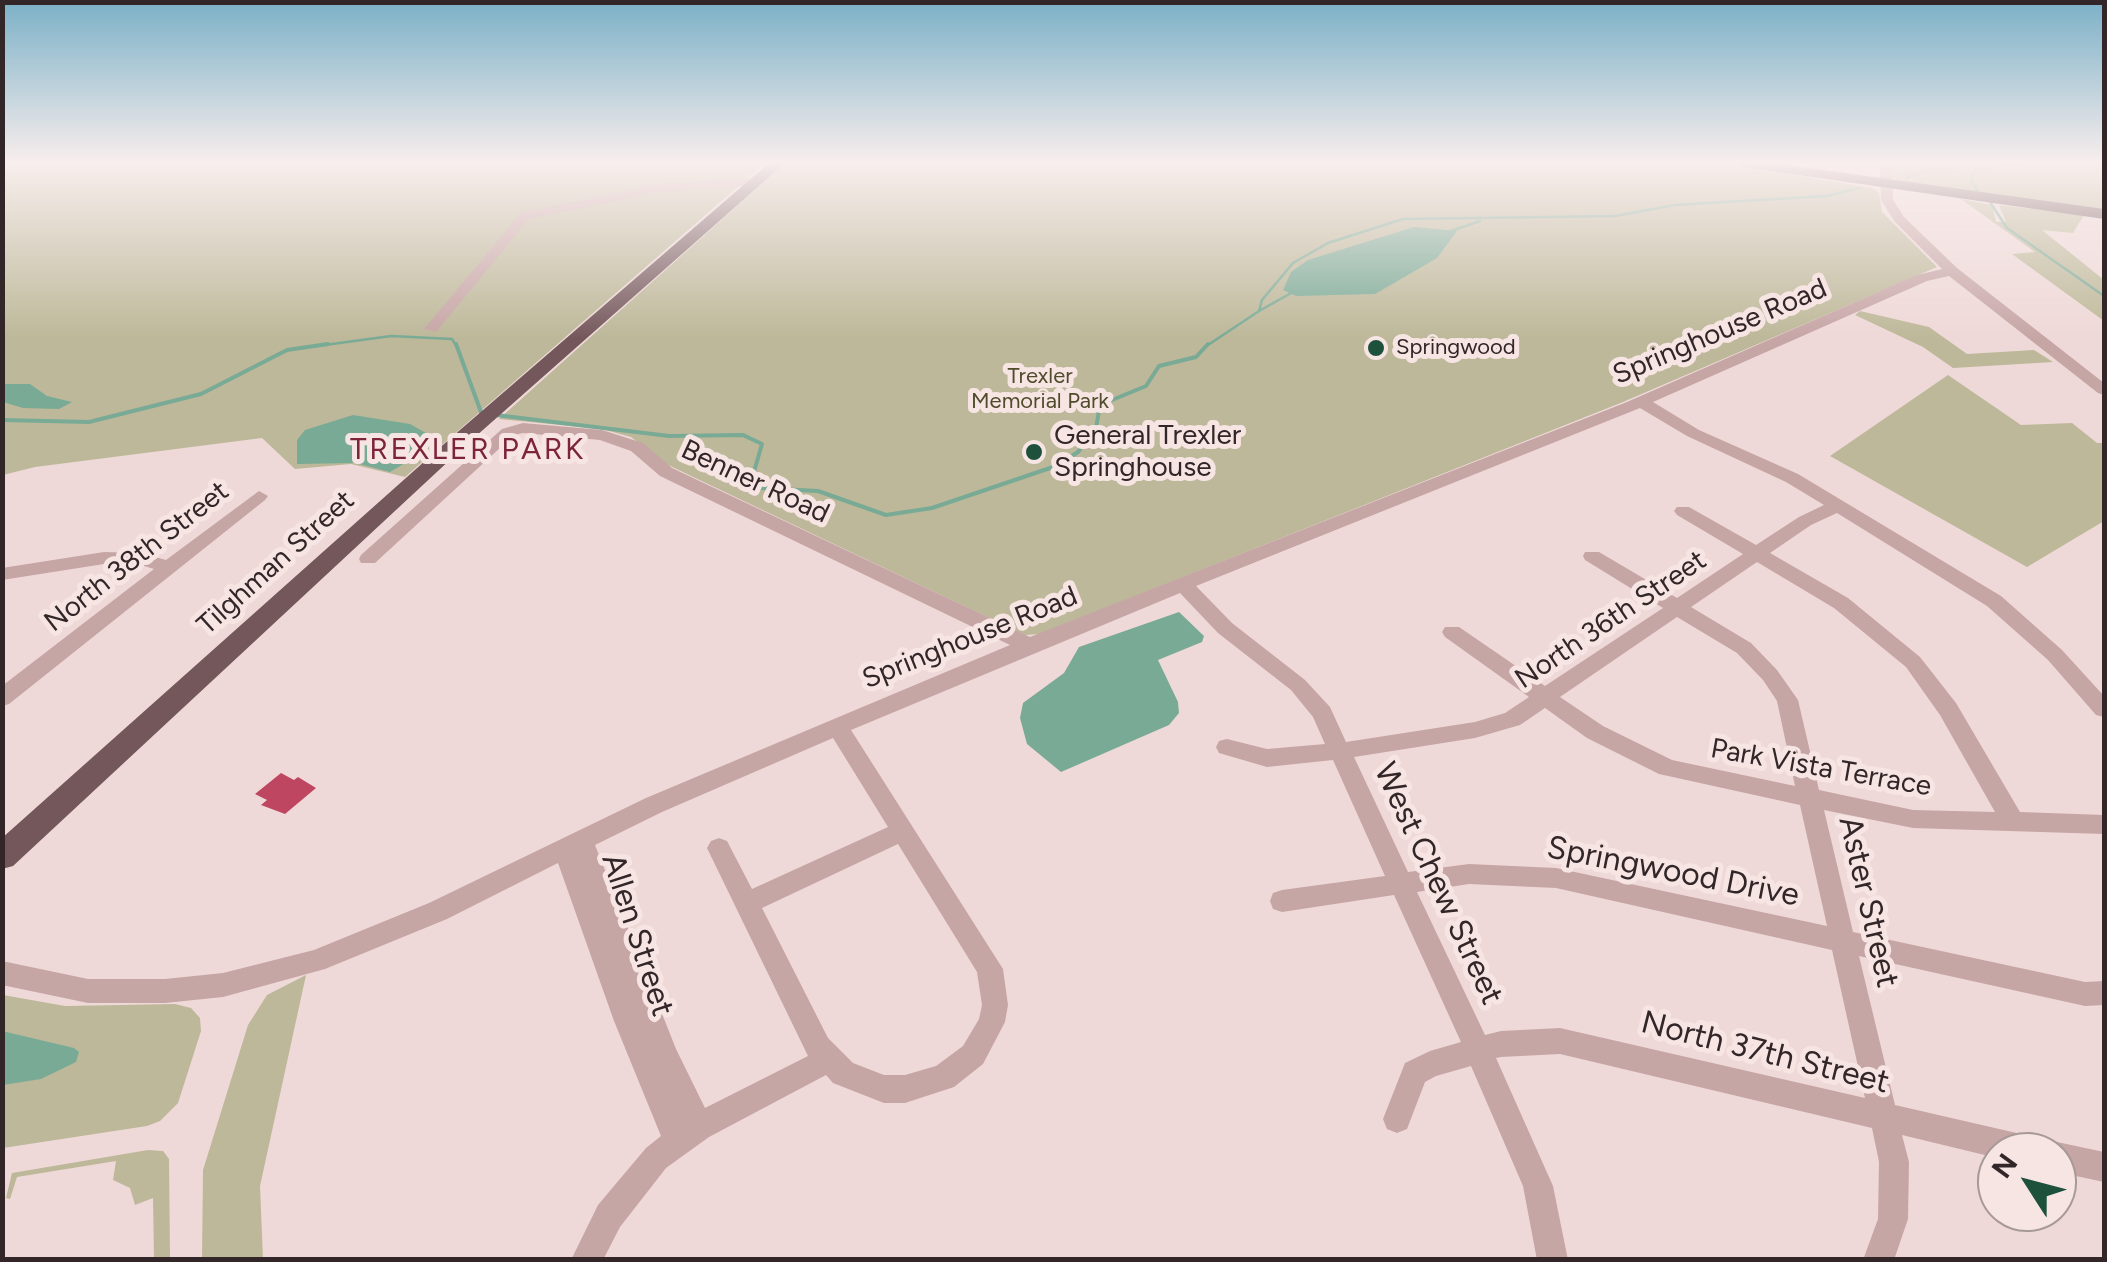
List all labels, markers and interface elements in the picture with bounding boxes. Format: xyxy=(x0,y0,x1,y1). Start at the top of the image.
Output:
street label: Springhouse Road xyxy=(1608,272,1832,392)
place label: Springwood xyxy=(1396,335,1516,361)
marker: Springwood xyxy=(1365,337,1387,359)
park label: Trexler Memorial Park xyxy=(971,364,1109,416)
place label: General Trexler Springhouse xyxy=(1054,419,1241,485)
district label: TREXLER PARK xyxy=(350,432,586,468)
street label: Benner Road xyxy=(676,433,834,531)
marker: General Trexler Springhouse xyxy=(1023,441,1045,463)
street label: North 38th Street xyxy=(38,475,236,639)
street label: Tilghman Street xyxy=(191,484,361,642)
street label: North 36th Street xyxy=(1509,544,1713,696)
street label: Springhouse Road xyxy=(858,580,1082,696)
street label: Park Vista Terrace xyxy=(1708,732,1934,804)
street label: West Chew Street xyxy=(1365,757,1511,1011)
street label: Aster Street xyxy=(1830,813,1906,991)
street label: Springwood Drive xyxy=(1544,829,1802,915)
street label: Allen Street xyxy=(593,849,681,1021)
street label: North 37th Street xyxy=(1637,1004,1893,1102)
north arrow xyxy=(1977,1132,2077,1232)
text: N xyxy=(1984,1147,2024,1184)

